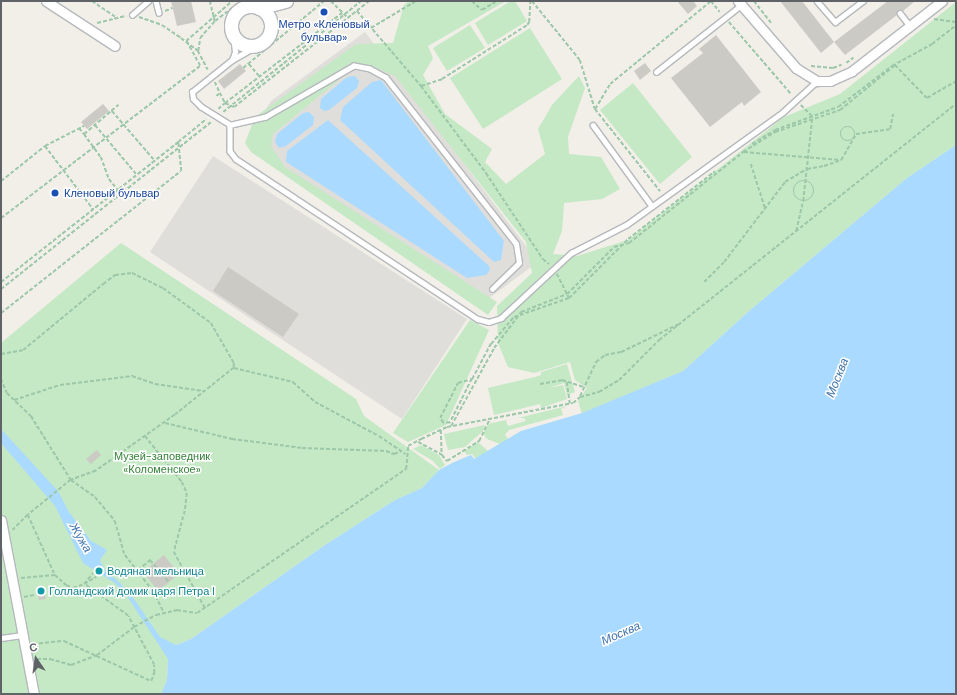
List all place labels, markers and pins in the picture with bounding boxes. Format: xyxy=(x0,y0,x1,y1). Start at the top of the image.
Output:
marker: Метро «Кленовый бульвар» xyxy=(319,7,329,17)
place label: Метро «Кленовый бульвар» xyxy=(278,18,370,44)
place label: Кленовый бульвар xyxy=(64,186,159,200)
marker: Кленовый бульвар xyxy=(49,187,61,199)
place label: Водяная мельница xyxy=(107,564,204,578)
marker: Водяная мельница xyxy=(94,566,104,576)
place label: Голландский домик царя Петра I xyxy=(49,584,215,598)
marker: Голландский домик царя Петра I xyxy=(36,586,46,596)

